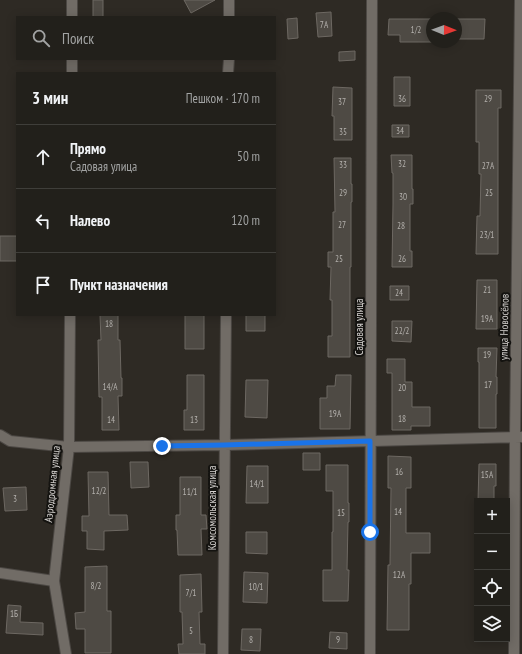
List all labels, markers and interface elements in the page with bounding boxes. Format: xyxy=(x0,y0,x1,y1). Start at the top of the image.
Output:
north arrow xyxy=(426,12,462,48)
search box xyxy=(16,16,276,60)
house number: 7А xyxy=(320,19,329,30)
house number: 1/2 xyxy=(411,24,421,35)
icon: search xyxy=(30,27,52,49)
text: Поиск xyxy=(62,29,94,48)
text: 3 мин xyxy=(32,87,68,109)
text: Пешком · 170 m xyxy=(186,90,260,107)
house number: 36 xyxy=(398,93,406,104)
house number: 29 xyxy=(484,93,492,104)
house number: 37 xyxy=(338,96,346,107)
house number: 34 xyxy=(396,125,404,136)
house number: 35 xyxy=(339,126,347,137)
text: Прямо xyxy=(70,139,106,158)
icon: ahead xyxy=(32,146,54,168)
text: 50 m xyxy=(237,148,260,165)
text: Садовая улица xyxy=(70,158,137,175)
house number: 32 xyxy=(398,158,406,169)
house number: 33 xyxy=(339,159,347,170)
house number: 27А xyxy=(482,160,495,171)
house number: 29 xyxy=(339,187,347,198)
house number: 25 xyxy=(485,187,493,198)
house number: 30 xyxy=(399,191,407,202)
icon: left xyxy=(32,210,54,232)
text: Налево xyxy=(70,211,110,230)
text: 120 m xyxy=(231,212,260,229)
house number: 27 xyxy=(338,219,346,230)
house number: 28 xyxy=(397,220,405,231)
house number: 23/1 xyxy=(480,229,494,240)
house number: 25 xyxy=(335,253,343,264)
house number: 26 xyxy=(398,253,406,264)
icon: arrive xyxy=(32,274,54,296)
text: Пункт назначения xyxy=(70,275,168,294)
house number: 21 xyxy=(483,284,491,295)
house number: 24 xyxy=(395,287,403,298)
street label: улица Новосёлов xyxy=(496,293,512,360)
street label: Садовая улица xyxy=(352,299,366,355)
house number: 19А xyxy=(481,313,494,324)
house number: 18 xyxy=(105,318,113,329)
house number: 22/2 xyxy=(395,325,409,336)
house number: 19 xyxy=(483,349,491,360)
house number: 17 xyxy=(484,379,492,390)
house number: 14/А xyxy=(102,381,118,392)
house number: 20 xyxy=(398,382,406,393)
house number: 19А xyxy=(329,408,342,419)
house number: 18 xyxy=(398,413,406,424)
house number: 14 xyxy=(107,414,115,425)
house number: 13 xyxy=(190,414,198,425)
route end xyxy=(153,437,171,455)
street label: Аэродромная улица xyxy=(41,445,63,523)
street label: Комсомольская улица xyxy=(205,466,219,550)
house number: 16 xyxy=(395,466,403,477)
house number: 15А xyxy=(481,469,494,480)
house number: 14/1 xyxy=(250,478,264,489)
house number: 12/2 xyxy=(92,485,106,496)
house number: 11/1 xyxy=(183,486,197,497)
house number: 3 xyxy=(13,493,17,504)
map controls xyxy=(474,498,510,642)
button: + xyxy=(474,498,510,534)
house number: 14 xyxy=(394,506,402,517)
house number: 15 xyxy=(337,507,345,518)
route start xyxy=(361,523,379,541)
button: − xyxy=(474,534,510,570)
house number: 12А xyxy=(393,569,406,580)
button: locate xyxy=(474,570,510,606)
house number: 8/2 xyxy=(91,580,101,591)
house number: 10/1 xyxy=(249,581,263,592)
house number: 7/1 xyxy=(186,587,196,598)
button: layers xyxy=(474,606,510,642)
house number: 1Б xyxy=(10,608,18,619)
house number: 5 xyxy=(189,625,193,636)
house number: 8 xyxy=(249,634,253,645)
house number: 9 xyxy=(336,634,340,645)

